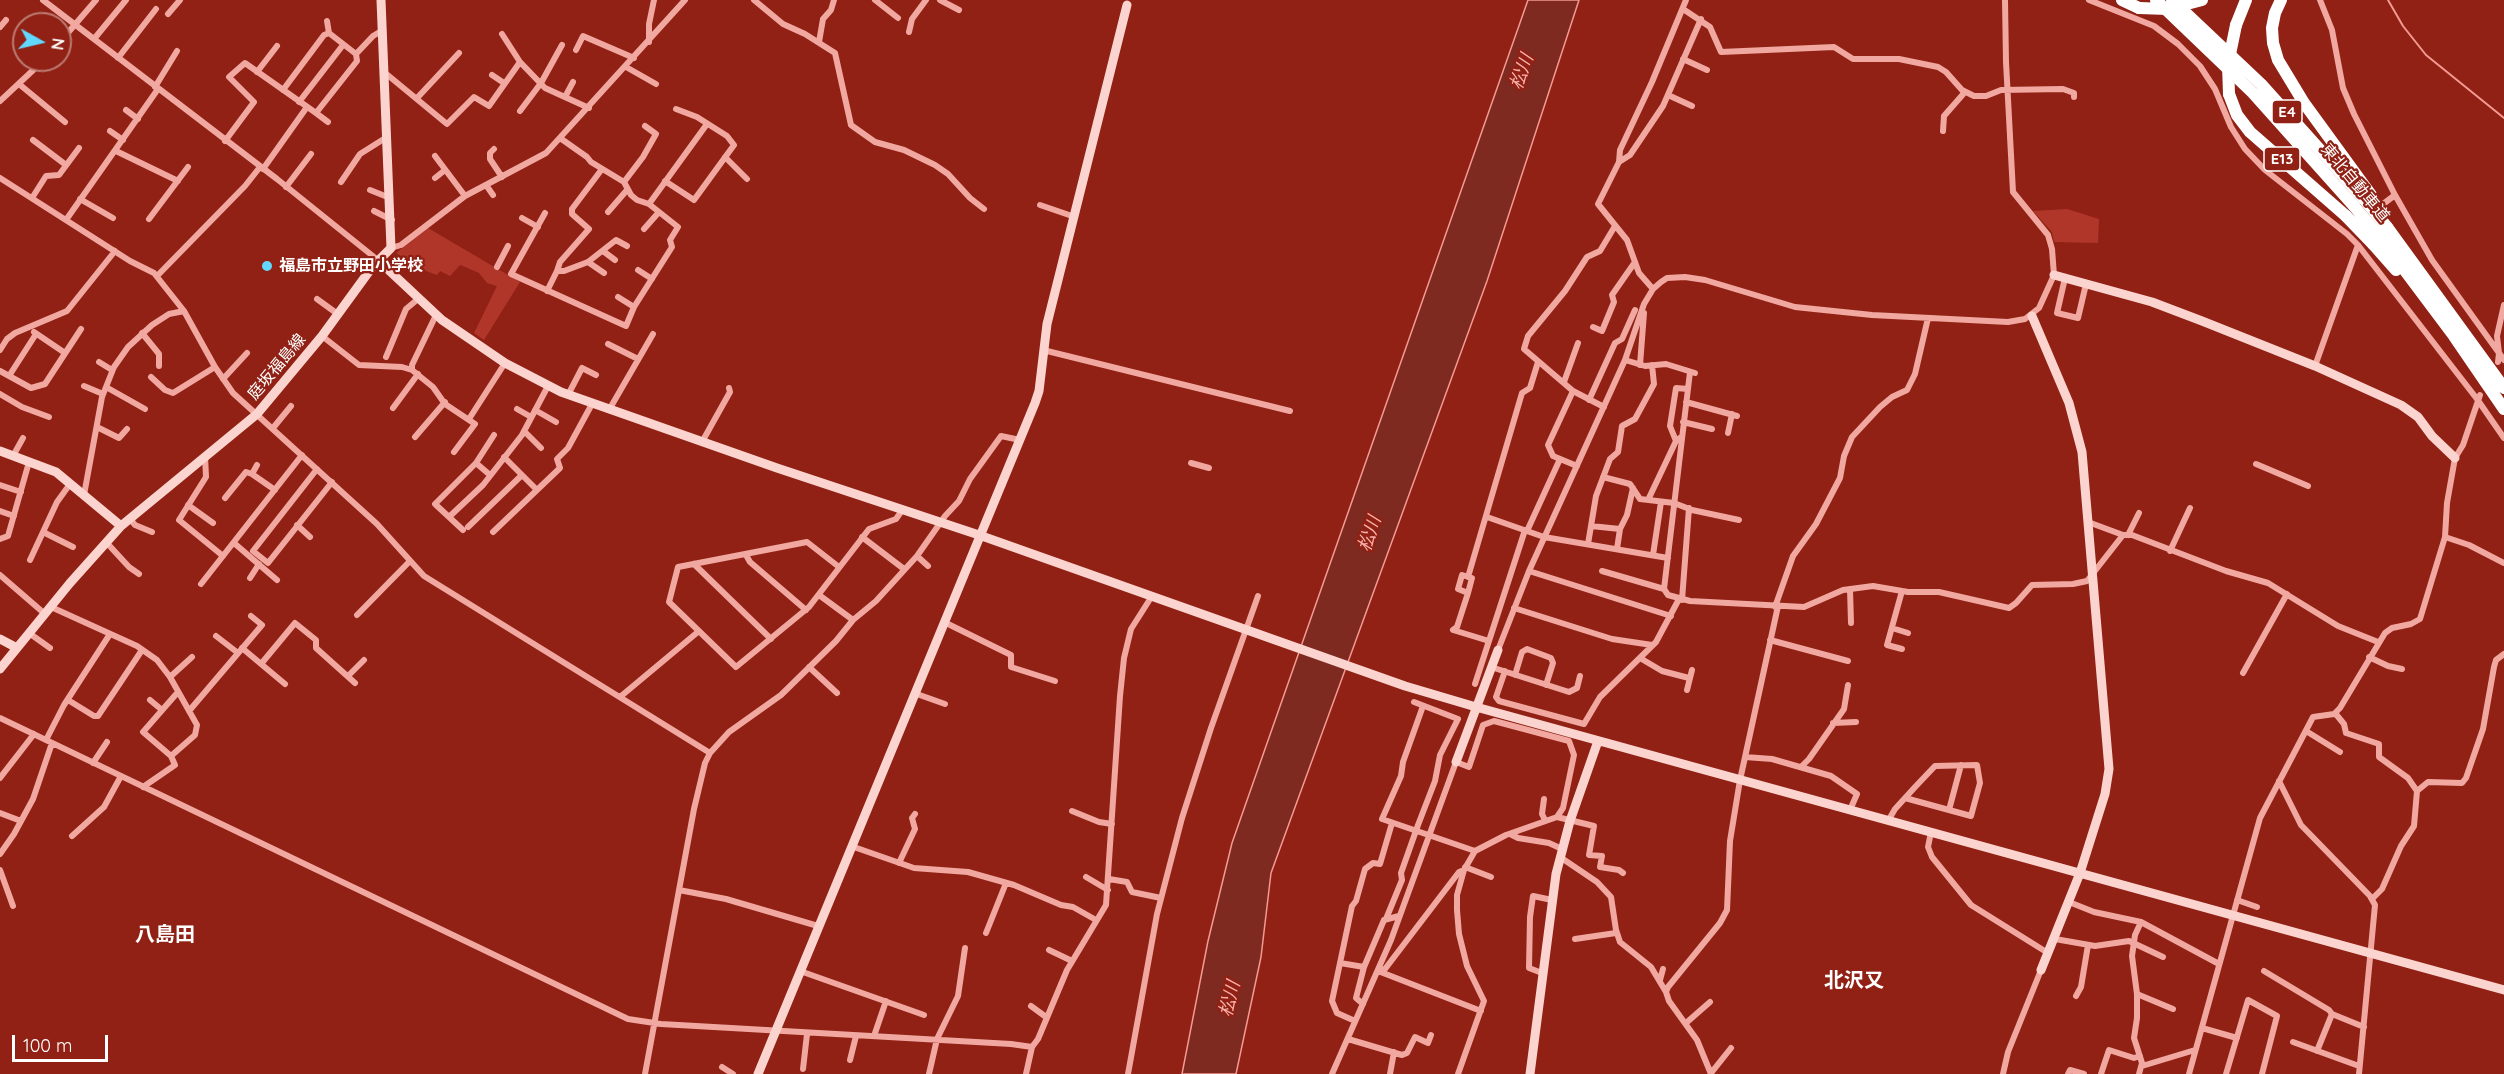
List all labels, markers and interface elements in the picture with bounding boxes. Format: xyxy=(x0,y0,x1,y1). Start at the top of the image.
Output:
north arrow xyxy=(12,12,72,72)
text: N xyxy=(47,37,69,51)
water label: 松川 xyxy=(1506,51,1538,93)
road number: E4 xyxy=(2272,100,2302,124)
street label: 東北自動車道 xyxy=(2317,140,2393,226)
road number: E13 xyxy=(2264,147,2300,171)
place label: 福島市立野田小学校 xyxy=(279,256,423,276)
marker: 福島市立野田小学校 xyxy=(260,259,274,273)
street label: 庭坂福島線 xyxy=(244,330,310,404)
water label: 松川 xyxy=(1354,514,1386,554)
district label: 八島田 xyxy=(135,923,195,947)
district label: 北沢又 xyxy=(1824,969,1884,993)
water label: 松川 xyxy=(1215,979,1245,1019)
scale bar xyxy=(15,1023,111,1061)
text: 100 m xyxy=(23,1034,72,1057)

